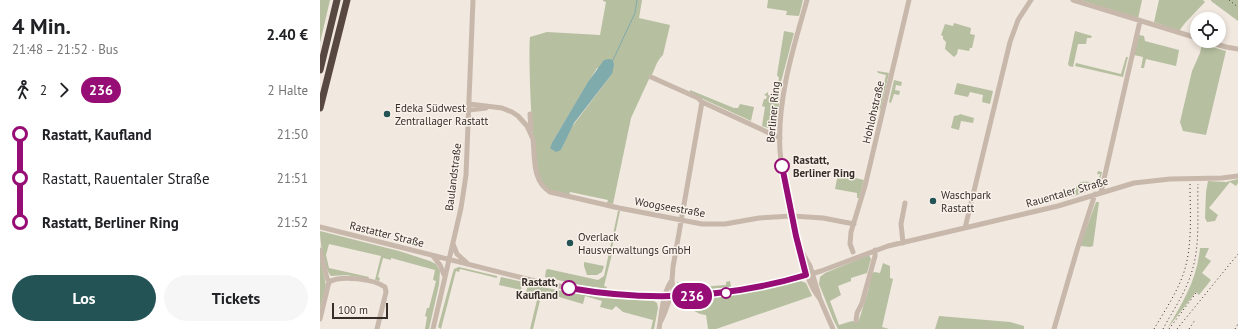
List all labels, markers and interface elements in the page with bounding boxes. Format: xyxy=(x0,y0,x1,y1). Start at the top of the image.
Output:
text: 4 Min. xyxy=(12,12,71,40)
map controls xyxy=(1190,12,1226,48)
button: locate xyxy=(1190,12,1226,48)
text: 2.40 € xyxy=(266,25,308,44)
text: 21:48 – 21:52 · Bus xyxy=(12,41,118,58)
icon: walk xyxy=(12,79,34,101)
icon: forward xyxy=(53,79,75,101)
street label: Hohlohstraße xyxy=(859,79,887,145)
text: 236 xyxy=(89,81,113,99)
street label: Berliner Ring xyxy=(763,81,783,143)
text: 2 xyxy=(40,82,47,99)
text: 2 Halte xyxy=(268,82,308,99)
place label: Edeka Südwest Zentrallager Rastatt xyxy=(395,101,488,128)
marker: Edeka Südwest Zentrallager Rastatt xyxy=(382,109,392,119)
text: Rastatt, Kaufland xyxy=(42,125,152,144)
text: 21:50 xyxy=(277,126,308,143)
street label: Baulandstraße xyxy=(442,142,464,212)
place label: Rastatt, Berliner Ring xyxy=(793,153,855,180)
marker: Rastatt, Berliner Ring xyxy=(774,158,790,174)
text: Rastatt, Rauentaler Straße xyxy=(42,169,210,188)
text: 21:51 xyxy=(277,170,308,187)
street label: Rauentaler Straße xyxy=(1024,173,1110,210)
place label: Waschpark Rastatt xyxy=(941,188,992,215)
street label: Woogseestraße xyxy=(633,194,707,220)
marker: Waschpark Rastatt xyxy=(928,196,938,206)
text: Rastatt, Berliner Ring xyxy=(42,213,179,232)
text: 21:52 xyxy=(277,214,308,231)
street label: Rastatter Straße xyxy=(348,218,426,250)
place label: Overlack Hausverwaltungs GmbH xyxy=(578,230,691,257)
marker: Overlack Hausverwaltungs GmbH xyxy=(565,238,575,248)
button: Los xyxy=(12,275,156,321)
button: Tickets xyxy=(164,275,308,321)
place label: Rastatt, Kaufland xyxy=(516,275,558,302)
marker: Rastatt, Kaufland xyxy=(561,280,577,296)
line badge: 236 xyxy=(669,283,715,309)
text: 236 xyxy=(680,287,704,305)
unlabelled marker xyxy=(720,287,732,299)
scale bar xyxy=(332,301,388,320)
text: 100 m xyxy=(338,303,368,317)

